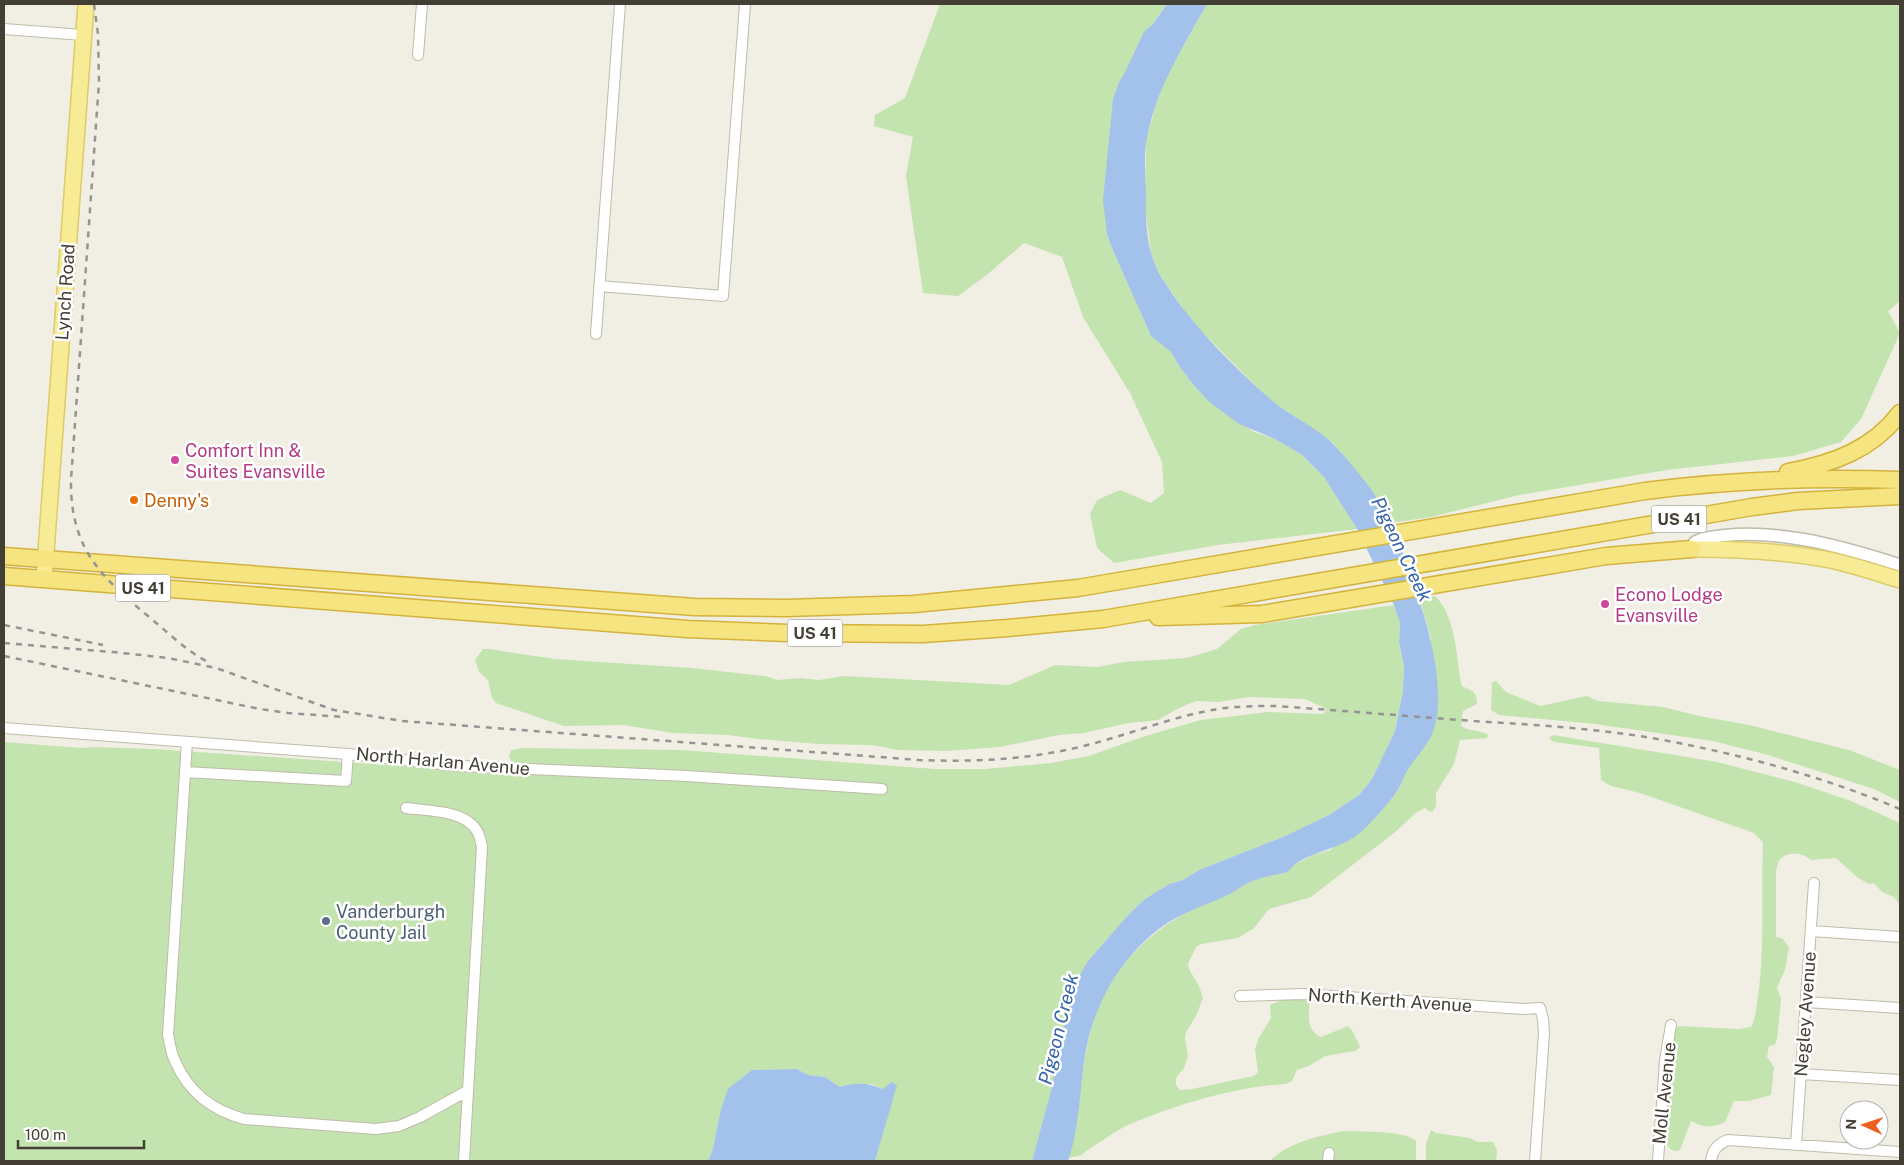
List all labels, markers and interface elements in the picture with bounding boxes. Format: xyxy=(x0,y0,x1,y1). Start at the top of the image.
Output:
street label: Lynch Road xyxy=(51,243,79,341)
place label: Comfort Inn & Suites Evansville xyxy=(185,440,326,482)
marker: Comfort Inn & Suites Evansville xyxy=(169,454,181,466)
place label: Denny's xyxy=(144,490,209,511)
water label: Pigeon Creek xyxy=(1367,493,1437,606)
marker: Denny's xyxy=(128,494,140,506)
road number: US 41 xyxy=(1652,506,1706,532)
road number: US 41 xyxy=(116,574,170,602)
place label: Econo Lodge Evansville xyxy=(1615,584,1723,626)
marker: Econo Lodge Evansville xyxy=(1599,598,1611,610)
road number: US 41 xyxy=(788,620,842,646)
street label: North Harlan Avenue xyxy=(355,743,531,779)
place label: Vanderburgh County Jail xyxy=(336,901,445,943)
marker: Vanderburgh County Jail xyxy=(320,915,332,927)
street label: Negley Avenue xyxy=(1790,951,1820,1077)
water label: Pigeon Creek xyxy=(1034,970,1083,1087)
street label: North Kerth Avenue xyxy=(1307,984,1473,1016)
street label: Moll Avenue xyxy=(1648,1041,1680,1145)
north arrow xyxy=(1839,1100,1889,1150)
scale bar xyxy=(18,1118,144,1150)
text: N xyxy=(1843,1118,1859,1130)
text: 100 m xyxy=(25,1126,66,1143)

